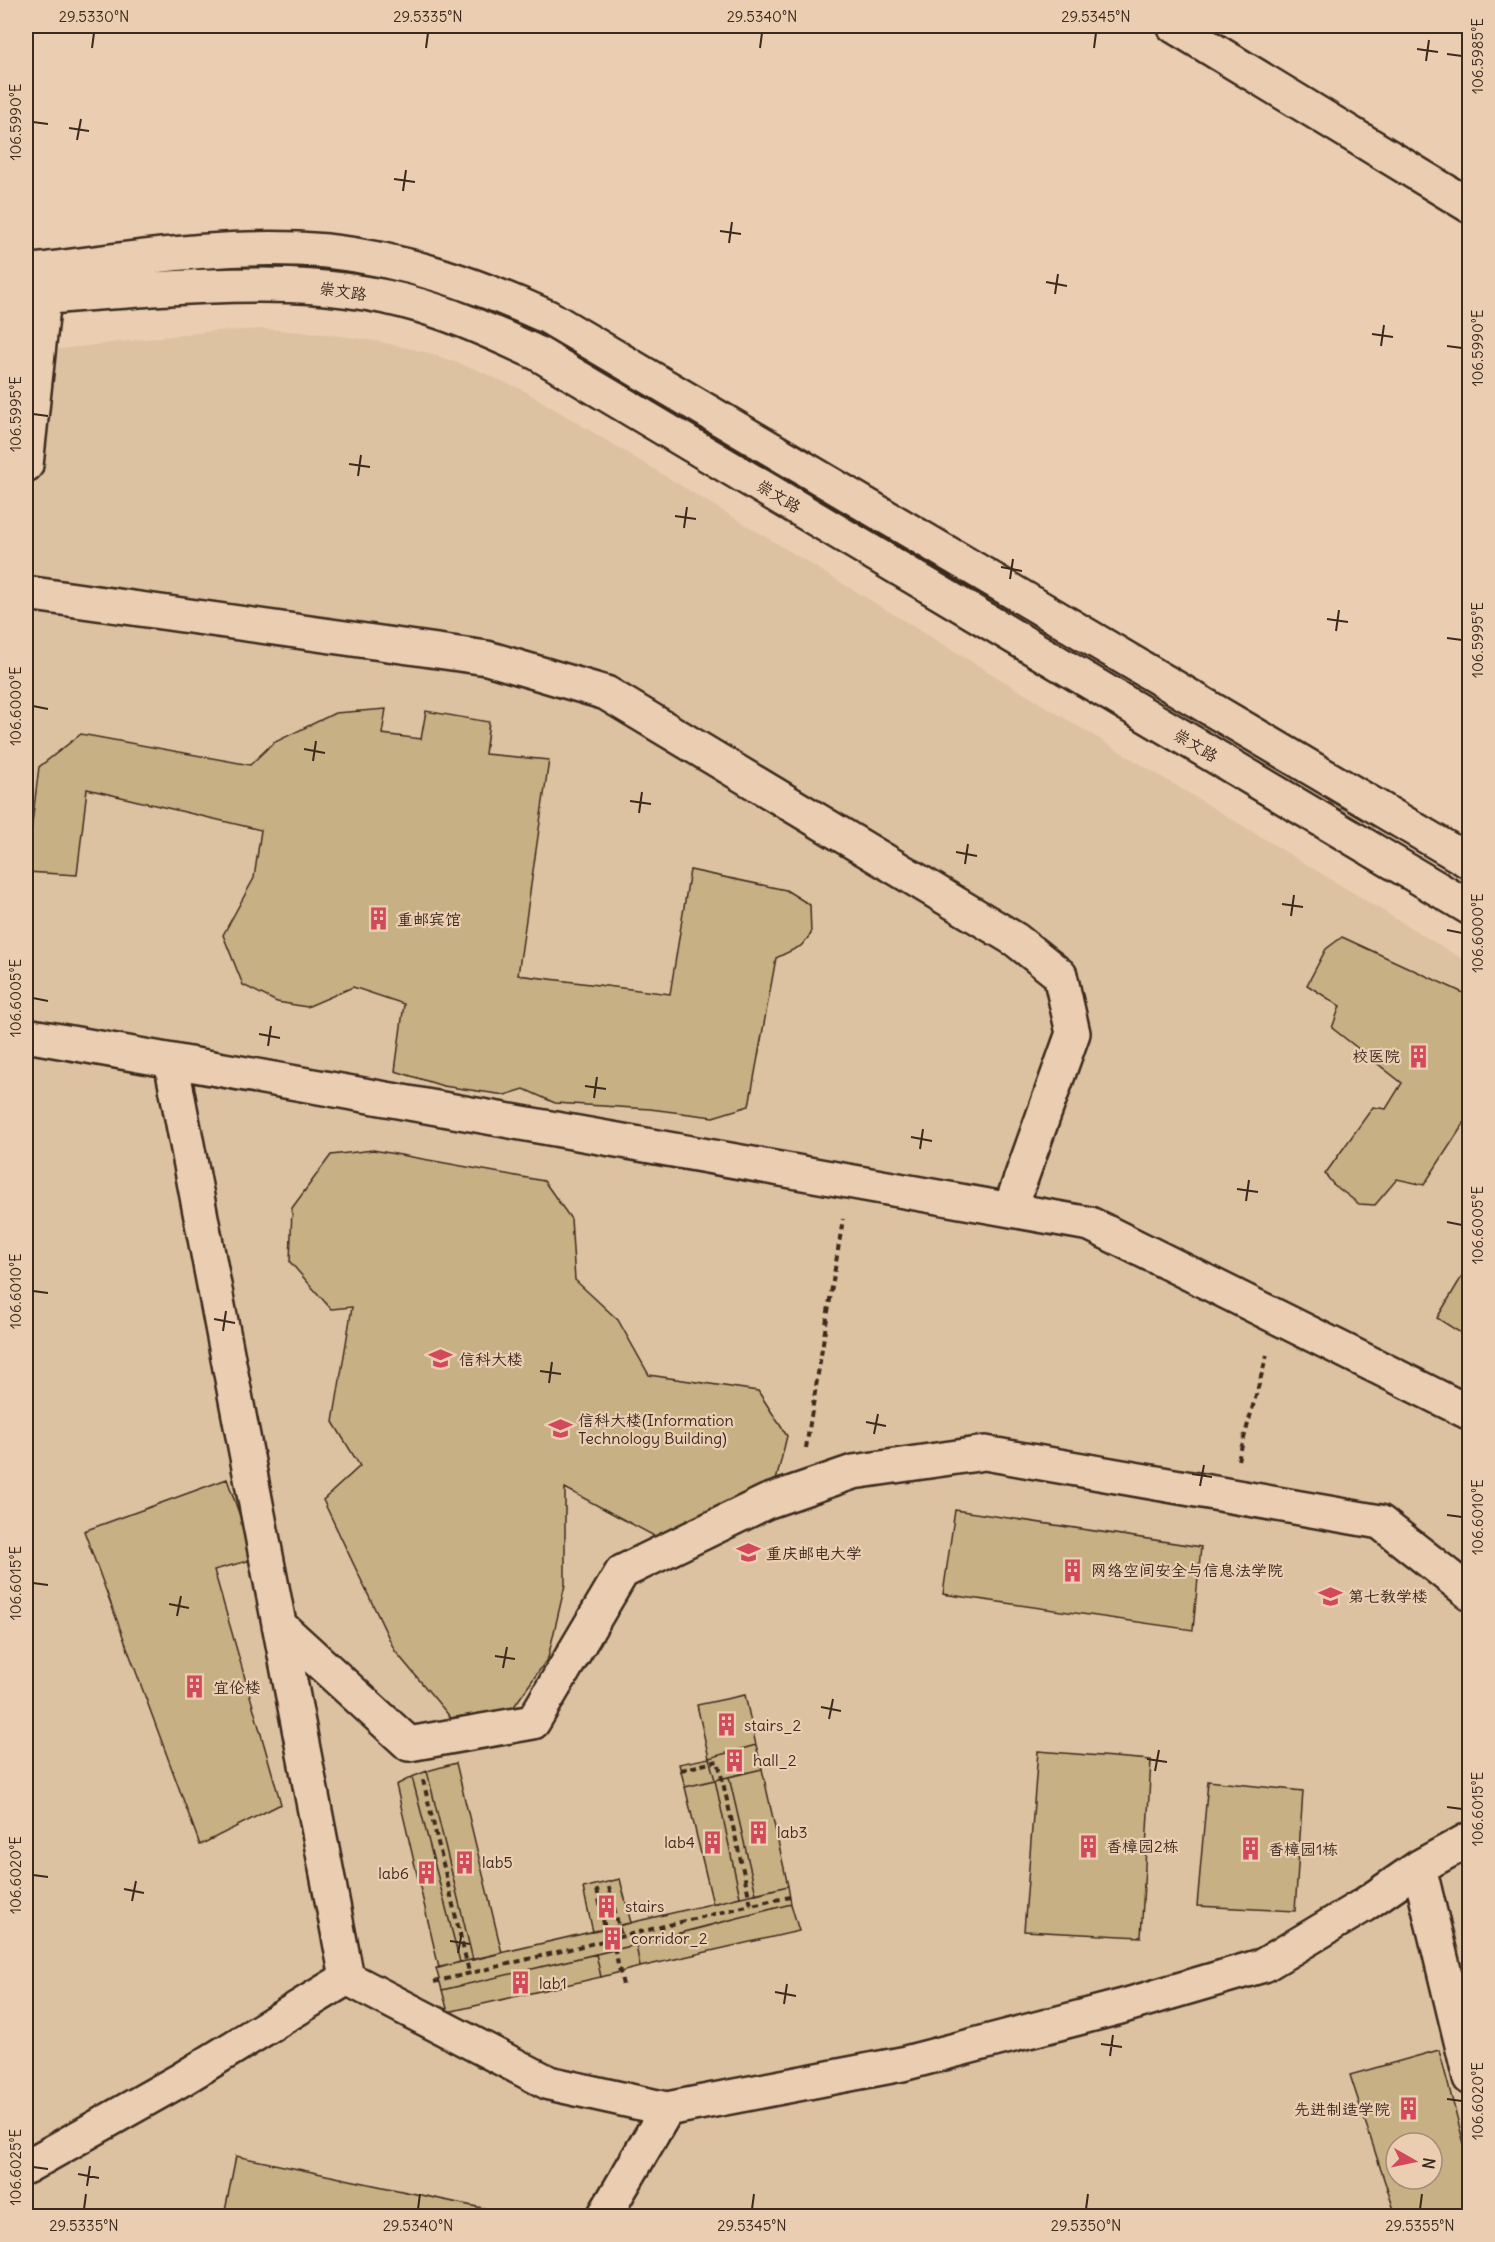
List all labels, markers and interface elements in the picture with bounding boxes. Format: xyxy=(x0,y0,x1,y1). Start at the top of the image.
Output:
text: 29.5330°N xyxy=(59,7,129,26)
text: 29.5335°N xyxy=(393,7,463,26)
text: 29.5340°N xyxy=(727,7,797,26)
text: 29.5345°N xyxy=(1061,7,1131,26)
text: 106.5985°E xyxy=(1468,18,1487,94)
text: 106.5990°E xyxy=(6,83,25,161)
street label: 崇文路 xyxy=(318,278,368,304)
text: 106.5990°E xyxy=(1468,309,1487,387)
text: 106.5995°E xyxy=(6,376,25,452)
street label: 崇文路 xyxy=(753,475,805,517)
text: 106.5995°E xyxy=(1468,602,1487,678)
text: 106.6000°E xyxy=(6,666,25,746)
street label: 崇文路 xyxy=(1170,724,1222,766)
text: 106.6000°E xyxy=(1468,893,1487,973)
building icon: 重邮宾馆 xyxy=(366,906,392,932)
place label: 重邮宾馆 xyxy=(397,909,461,929)
text: 106.6005°E xyxy=(6,959,25,1037)
building icon: 校医院 xyxy=(1405,1043,1431,1069)
place label: 校医院 xyxy=(1352,1046,1400,1066)
text: 106.6005°E xyxy=(1468,1186,1487,1264)
text: 106.6010°E xyxy=(6,1253,25,1329)
school or university icon: 信科大楼 xyxy=(428,1346,454,1372)
place label: 信科大楼 xyxy=(459,1349,523,1369)
place label: 信科大楼(Information Technology Building) xyxy=(578,1410,734,1448)
school or university icon: 信科大楼(Information Technology Building) xyxy=(547,1416,573,1442)
text: 106.6010°E xyxy=(1468,1479,1487,1555)
school or university icon: 重庆邮电大学 xyxy=(735,1540,761,1566)
place label: 重庆邮电大学 xyxy=(766,1543,862,1563)
text: 106.6015°E xyxy=(6,1546,25,1620)
building icon: 网络空间安全与信息法学院 xyxy=(1060,1557,1086,1583)
place label: 网络空间安全与信息法学院 xyxy=(1091,1560,1283,1580)
school or university icon: 第七教学楼 xyxy=(1317,1583,1343,1609)
place label: 第七教学楼 xyxy=(1348,1586,1428,1606)
building icon: 宜伦楼 xyxy=(182,1674,208,1700)
place label: 宜伦楼 xyxy=(213,1677,261,1697)
building icon: stairs_2 xyxy=(713,1712,739,1738)
place label: stairs_2 xyxy=(744,1715,801,1735)
building icon: hall_2 xyxy=(722,1747,748,1773)
place label: hall_2 xyxy=(753,1750,797,1770)
text: 106.6015°E xyxy=(1468,1772,1487,1846)
building icon: lab3 xyxy=(746,1819,772,1845)
place label: lab3 xyxy=(777,1822,808,1842)
building icon: lab4 xyxy=(700,1829,726,1855)
place label: lab4 xyxy=(664,1832,695,1852)
building icon: 香樟园2栋 xyxy=(1075,1833,1101,1859)
text: 106.6020°E xyxy=(6,1836,25,1914)
place label: 香樟园2栋 xyxy=(1106,1836,1179,1856)
building icon: 香樟园1栋 xyxy=(1237,1836,1263,1862)
place label: 香樟园1栋 xyxy=(1268,1839,1338,1859)
building icon: lab5 xyxy=(451,1849,477,1875)
place label: lab5 xyxy=(482,1852,513,1872)
building icon: lab6 xyxy=(414,1860,440,1886)
place label: lab6 xyxy=(378,1863,409,1883)
building icon: stairs xyxy=(594,1893,620,1919)
place label: stairs xyxy=(625,1896,664,1916)
building icon: corridor_2 xyxy=(600,1925,626,1951)
place label: corridor_2 xyxy=(631,1928,708,1948)
building icon: lab1 xyxy=(508,1970,534,1996)
place label: lab1 xyxy=(539,1973,567,1993)
text: 106.6020°E xyxy=(1468,2062,1487,2140)
building icon: 先进制造学院 xyxy=(1395,2096,1421,2122)
place label: 先进制造学院 xyxy=(1294,2099,1390,2119)
text: 106.6025°E xyxy=(6,2128,25,2205)
north arrow xyxy=(1384,2131,1444,2191)
text: N xyxy=(1418,2156,1440,2170)
text: 29.5335°N xyxy=(49,2216,119,2235)
text: 29.5340°N xyxy=(383,2216,453,2235)
text: 29.5345°N xyxy=(717,2216,787,2235)
text: 29.5350°N xyxy=(1051,2216,1121,2235)
text: 29.5355°N xyxy=(1385,2216,1455,2235)

